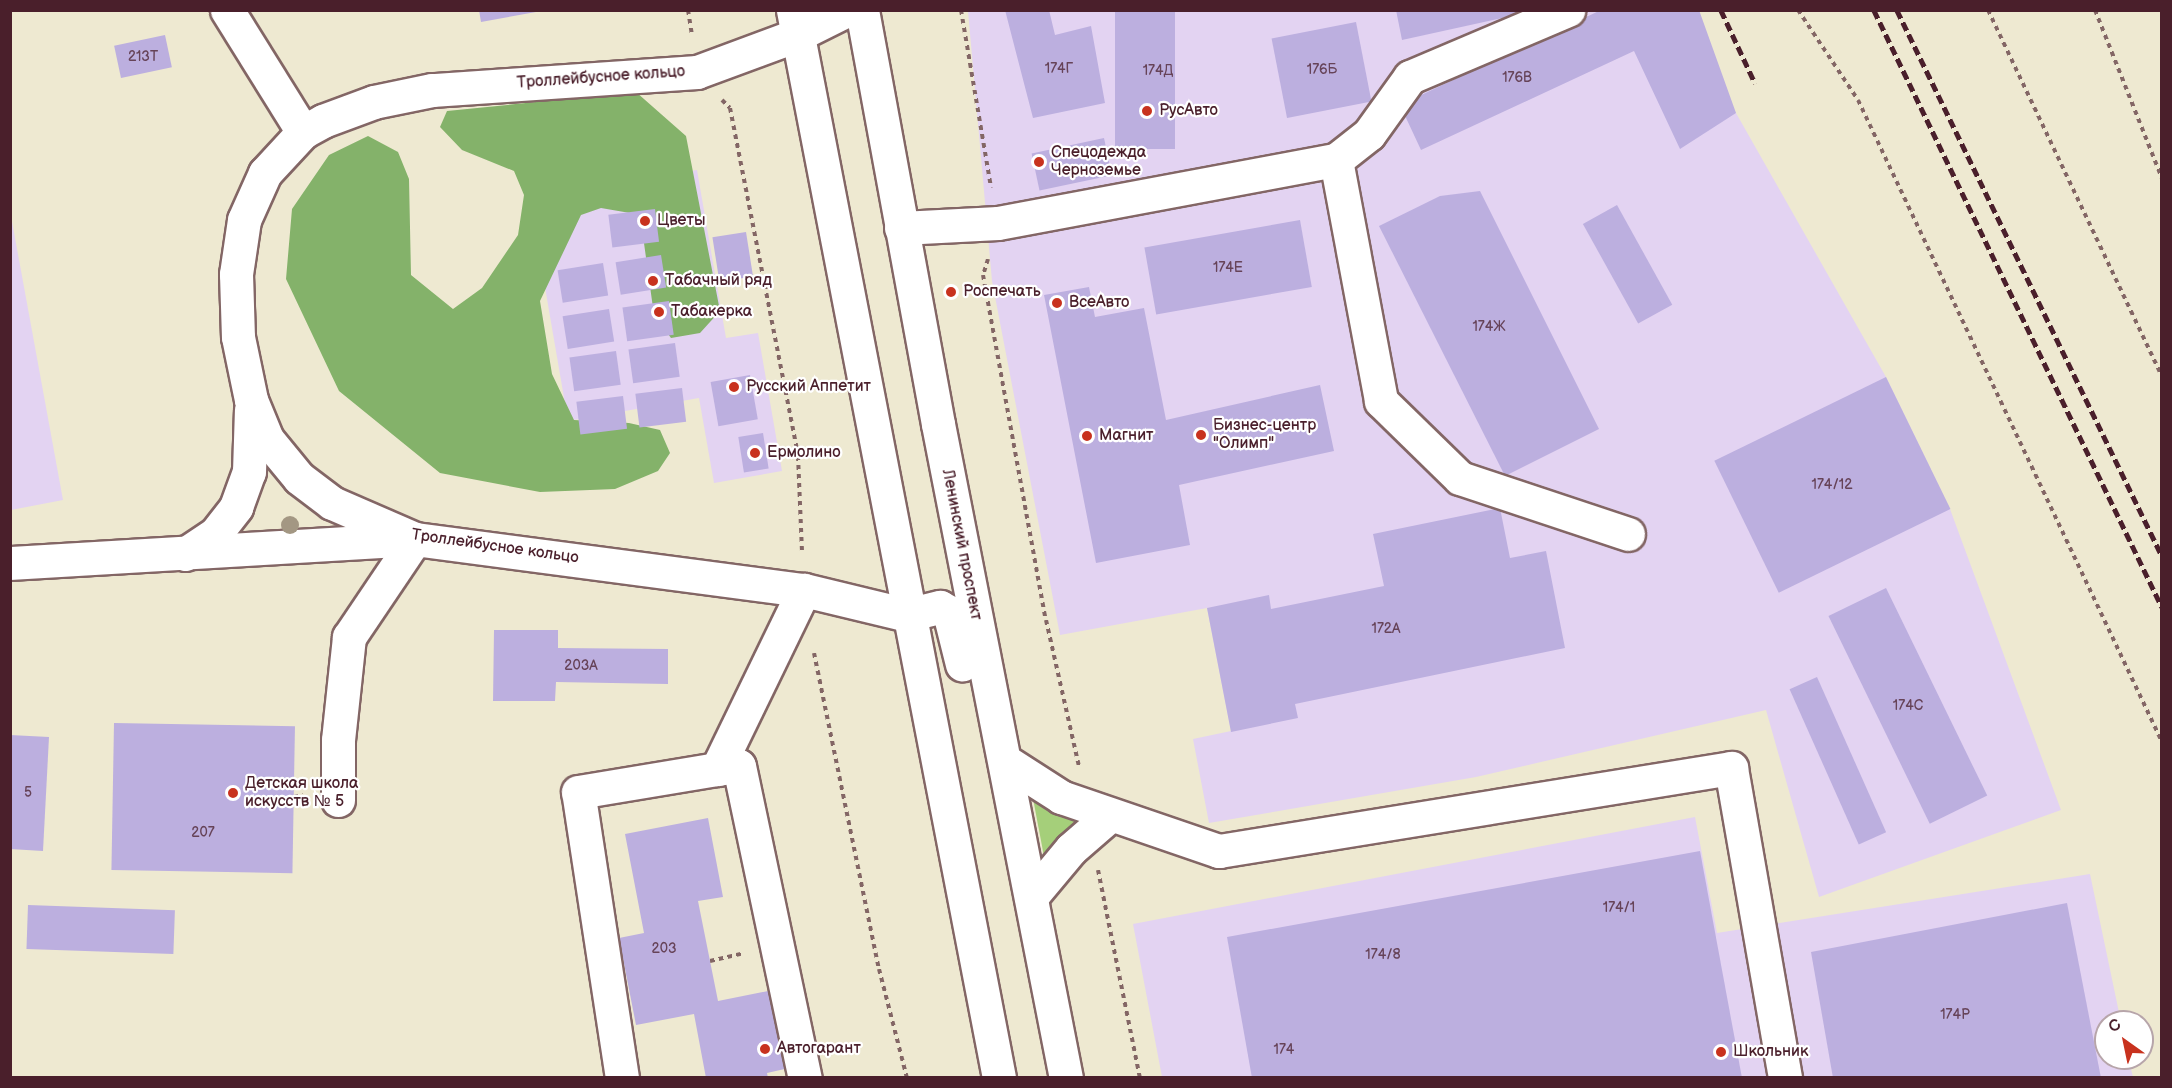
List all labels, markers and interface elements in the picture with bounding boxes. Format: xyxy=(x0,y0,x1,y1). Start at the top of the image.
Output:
house number: 213Т xyxy=(128,49,158,65)
house number: 174Г xyxy=(1045,61,1073,77)
house number: 176Б xyxy=(1307,62,1337,78)
street label: Троллейбусное кольцо xyxy=(516,63,686,93)
house number: 174Д xyxy=(1143,63,1173,79)
house number: 176В xyxy=(1502,70,1532,86)
place label: РусАвто xyxy=(1159,101,1218,121)
marker: РусАвто xyxy=(1140,104,1154,118)
place label: Спецодежда Черноземье xyxy=(1051,143,1146,181)
marker: Спецодежда Черноземье xyxy=(1032,155,1046,169)
place label: Цветы xyxy=(657,211,705,231)
marker: Цветы xyxy=(638,214,652,228)
house number: 174Е xyxy=(1213,260,1243,276)
place label: Табачный ряд xyxy=(665,271,772,291)
marker: Табачный ряд xyxy=(646,274,660,288)
place label: Роспечать xyxy=(963,282,1041,302)
marker: Роспечать xyxy=(944,285,958,299)
place label: ВсеАвто xyxy=(1069,293,1129,313)
marker: ВсеАвто xyxy=(1050,296,1064,310)
place label: Табакерка xyxy=(671,302,752,322)
marker: Табакерка xyxy=(652,305,666,319)
house number: 174Ж xyxy=(1472,319,1506,335)
place label: Русский Аппетит xyxy=(746,377,871,397)
marker: Русский Аппетит xyxy=(727,380,741,394)
place label: Бизнес-центр "Олимп" xyxy=(1213,416,1316,454)
place label: Магнит xyxy=(1099,426,1154,446)
marker: Бизнес-центр "Олимп" xyxy=(1194,428,1208,442)
marker: Магнит xyxy=(1080,429,1094,443)
place label: Ермолино xyxy=(767,443,841,463)
marker: Ермолино xyxy=(748,446,762,460)
street label: Ленинский проспект xyxy=(937,468,985,622)
house number: 174/12 xyxy=(1812,477,1852,493)
street label: Троллейбусное кольцо xyxy=(410,526,580,568)
house number: 172А xyxy=(1371,621,1401,637)
house number: 203А xyxy=(564,658,598,674)
house number: 174С xyxy=(1893,698,1923,714)
place label: Детская школа искусств № 5 xyxy=(245,774,358,812)
house number: 5 xyxy=(24,785,32,801)
marker: Детская школа искусств № 5 xyxy=(226,786,240,800)
house number: 207 xyxy=(191,825,215,841)
house number: 174/1 xyxy=(1603,900,1635,916)
house number: 203 xyxy=(651,941,677,957)
house number: 174/8 xyxy=(1365,947,1401,963)
house number: 174Р xyxy=(1940,1007,1970,1023)
north arrow xyxy=(2094,1010,2154,1070)
text: С xyxy=(2105,1015,2125,1037)
place label: Автогарант xyxy=(777,1039,861,1059)
marker: Автогарант xyxy=(758,1042,772,1056)
house number: 174 xyxy=(1274,1042,1294,1058)
place label: Школьник xyxy=(1733,1042,1808,1062)
marker: Школьник xyxy=(1714,1045,1728,1059)

